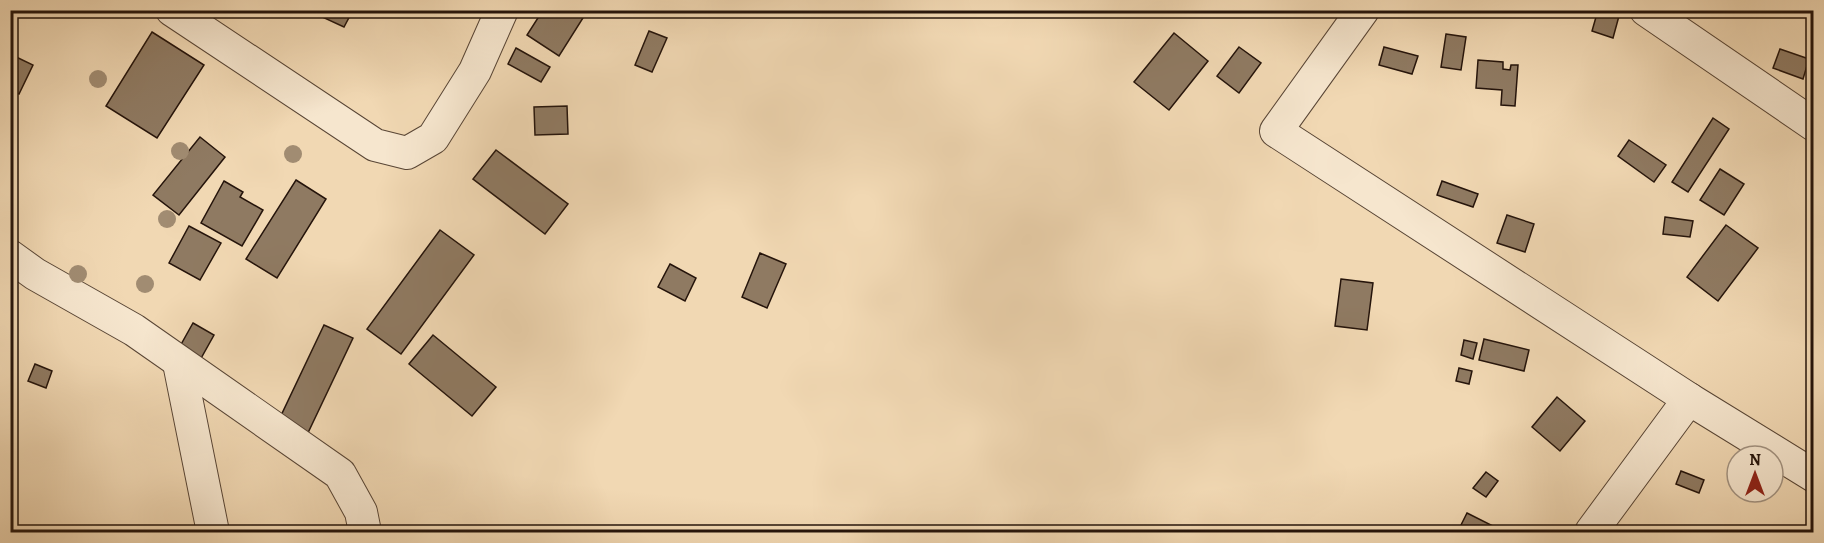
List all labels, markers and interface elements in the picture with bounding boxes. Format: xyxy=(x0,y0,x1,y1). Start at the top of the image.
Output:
north arrow xyxy=(1725,444,1785,504)
text: N xyxy=(1749,449,1761,471)

